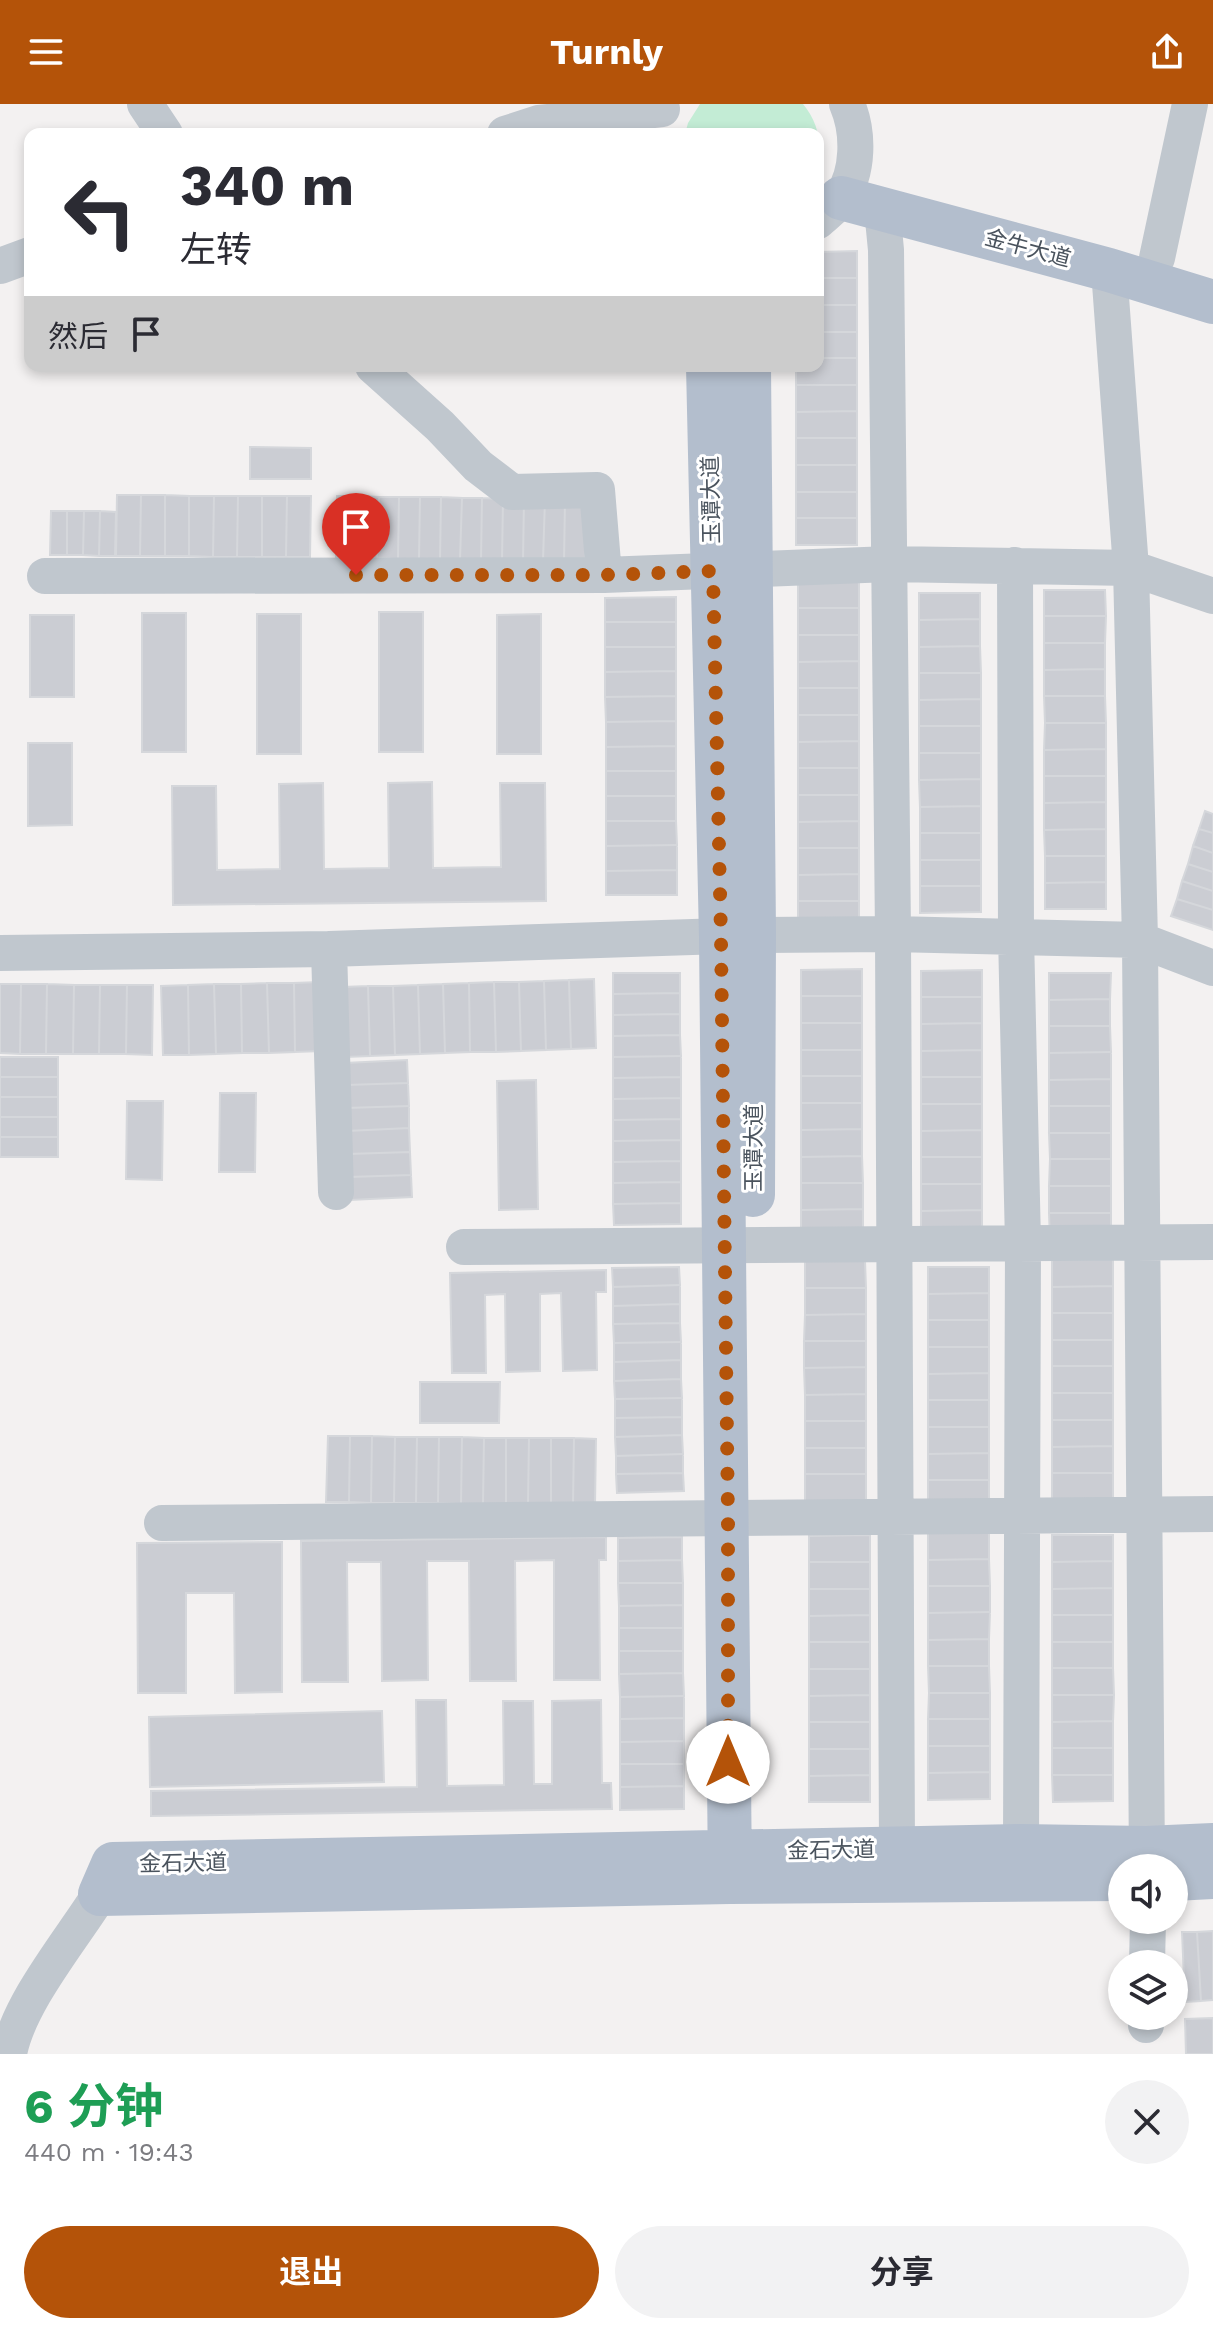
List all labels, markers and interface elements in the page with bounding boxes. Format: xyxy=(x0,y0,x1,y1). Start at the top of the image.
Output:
icon: menu xyxy=(24,30,68,74)
icon: share xyxy=(1145,30,1189,74)
text: Turnly xyxy=(550,31,663,73)
text: 340 m xyxy=(180,153,354,219)
icon: left xyxy=(48,160,152,264)
street label: 金牛大道 xyxy=(982,225,1074,271)
text: 左转 xyxy=(180,229,252,271)
icon: arrive xyxy=(124,312,168,356)
text: 然后 xyxy=(48,319,108,354)
street label: 玉谭大道 xyxy=(698,456,724,544)
pin xyxy=(322,493,390,575)
icon: arrive xyxy=(334,505,378,549)
street label: 玉谭大道 xyxy=(741,1104,766,1192)
position arrow xyxy=(686,1720,770,1804)
street label: 金石大道 xyxy=(787,1837,875,1863)
street label: 金石大道 xyxy=(139,1850,227,1876)
map controls xyxy=(1108,1854,1188,2030)
button: sound xyxy=(1108,1854,1188,1934)
button: layers xyxy=(1108,1950,1188,2030)
text: 6 分钟 xyxy=(24,2078,163,2135)
button: close xyxy=(1105,2080,1189,2164)
text: 440 m · 19:43 xyxy=(24,2137,194,2167)
button: 退出 xyxy=(24,2226,599,2318)
button: 分享 xyxy=(615,2226,1189,2318)

